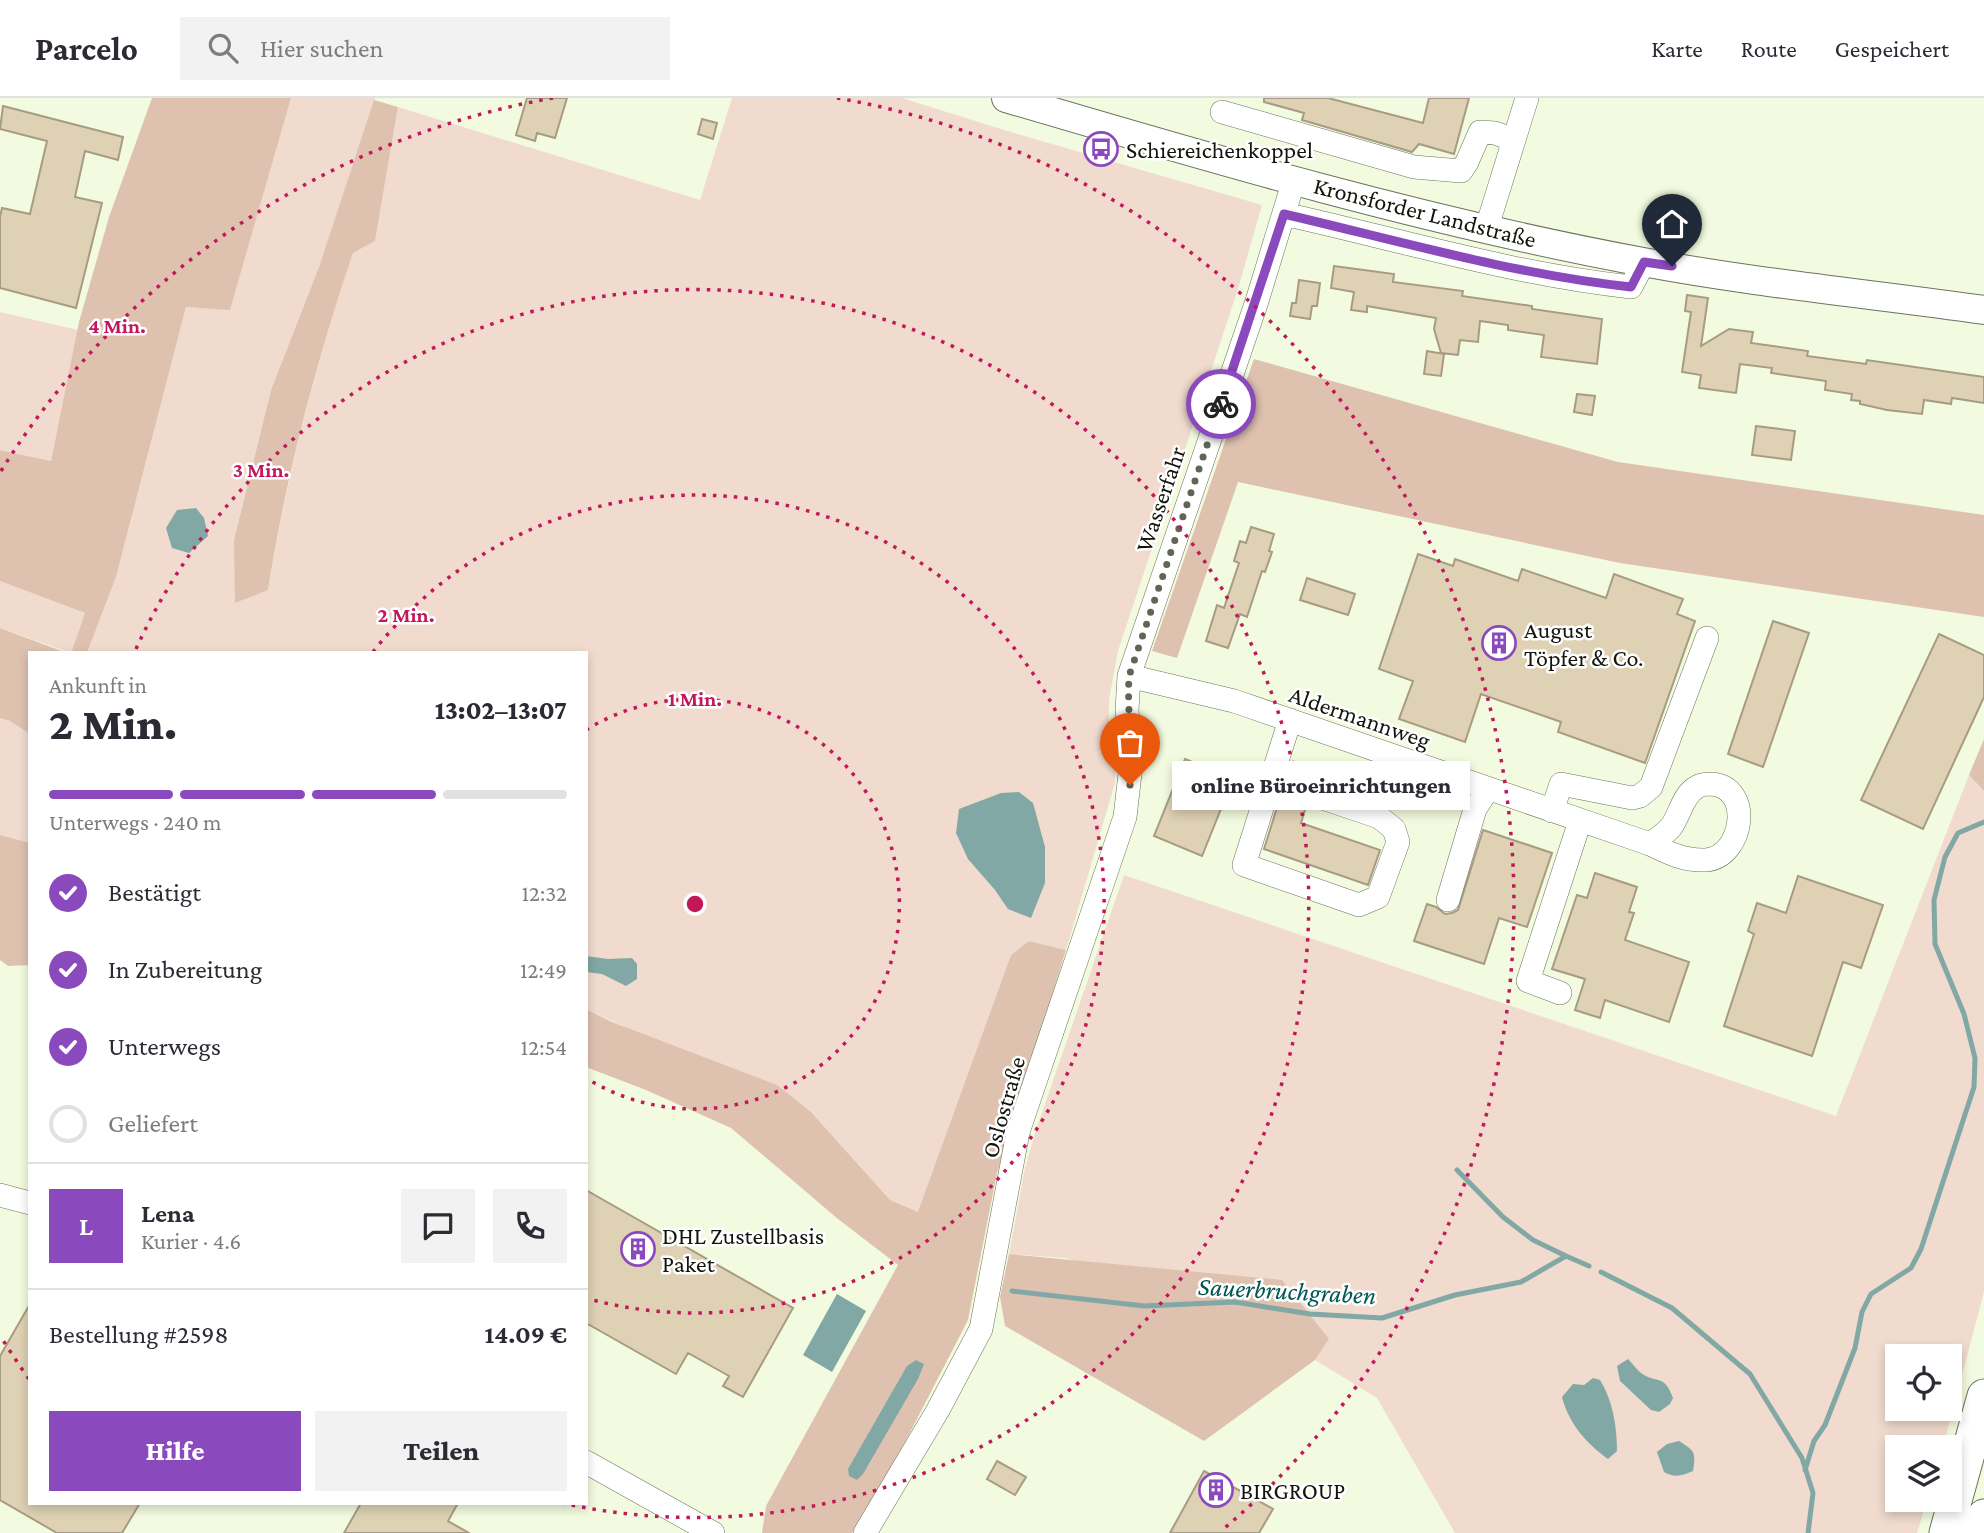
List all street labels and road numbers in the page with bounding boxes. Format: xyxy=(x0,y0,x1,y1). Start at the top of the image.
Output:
street label: Kronsforder Landstraße xyxy=(1311,171,1539,253)
street label: Wasserfahr xyxy=(1129,442,1191,555)
street label: Aldermannweg xyxy=(1286,680,1434,754)
street label: Oslostraße xyxy=(976,1053,1030,1161)

